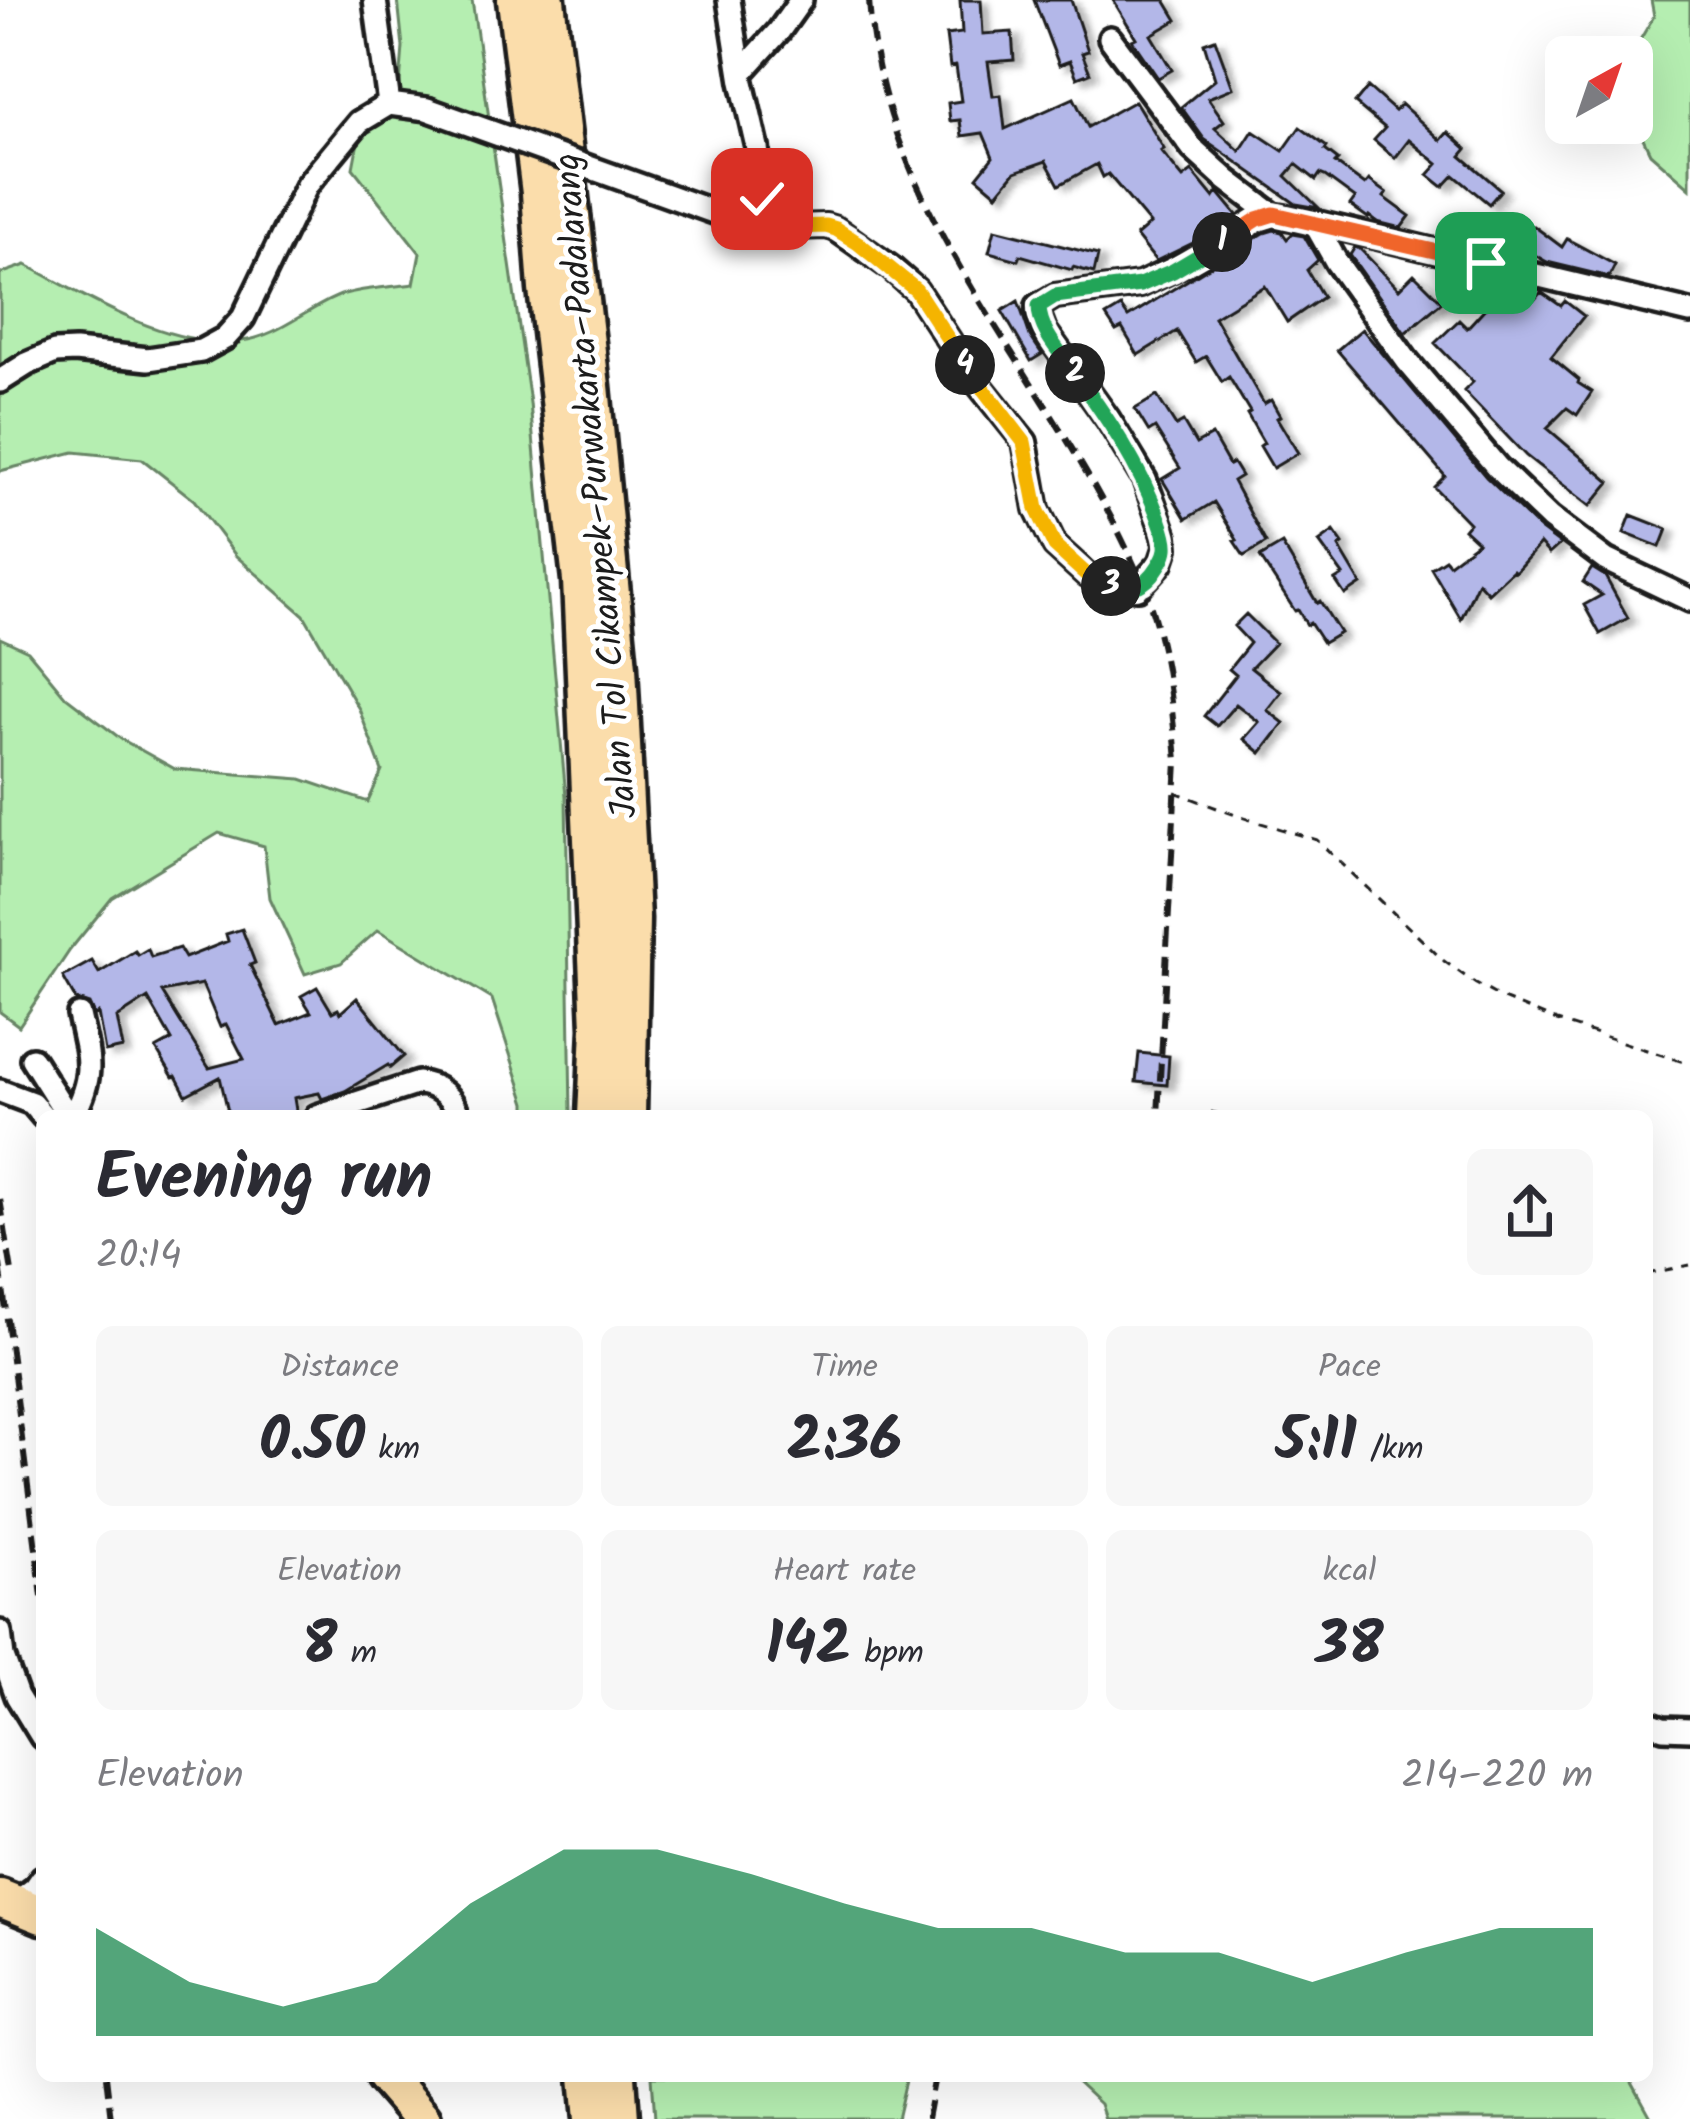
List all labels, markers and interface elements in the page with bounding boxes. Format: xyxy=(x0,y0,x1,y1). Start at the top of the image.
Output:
north arrow xyxy=(1545,36,1653,144)
map controls xyxy=(1545,36,1653,144)
pin xyxy=(711,148,813,250)
street label: Jalan Tol Cikampek–Purwakarta–Padalarang xyxy=(540,151,655,820)
icon: check xyxy=(729,166,795,232)
pin: 1 xyxy=(1192,212,1252,272)
pin xyxy=(1435,212,1537,314)
text: 1 xyxy=(1217,215,1227,268)
icon: arrive xyxy=(1453,230,1519,296)
pin: 4 xyxy=(935,335,995,395)
text: 4 xyxy=(956,338,974,391)
pin: 2 xyxy=(1045,343,1105,403)
text: 2 xyxy=(1065,346,1085,399)
pin: 3 xyxy=(1081,556,1141,616)
text: 3 xyxy=(1102,559,1120,612)
text: Evening run xyxy=(96,1128,432,1233)
button: share xyxy=(1467,1149,1593,1275)
text: 20:14 xyxy=(96,1226,182,1288)
text: Distance xyxy=(280,1342,399,1395)
text: Time xyxy=(811,1342,878,1395)
text: Pace xyxy=(1318,1342,1381,1395)
text: 0.50 xyxy=(259,1395,365,1491)
text: 2:36 xyxy=(787,1395,902,1491)
text: 5:11 xyxy=(1275,1395,1357,1491)
text: km xyxy=(365,1424,420,1477)
text: /km xyxy=(1357,1424,1424,1477)
text: Elevation xyxy=(277,1546,402,1599)
text: Heart rate xyxy=(773,1546,916,1599)
text: kcal xyxy=(1323,1546,1376,1599)
text: 8 xyxy=(302,1599,337,1695)
text: 142 xyxy=(765,1599,851,1695)
text: 38 xyxy=(1315,1599,1384,1695)
text: m xyxy=(337,1628,377,1681)
text: bpm xyxy=(851,1628,924,1681)
text: Elevation xyxy=(96,1746,244,1808)
text: 214–220 m xyxy=(1401,1746,1593,1808)

